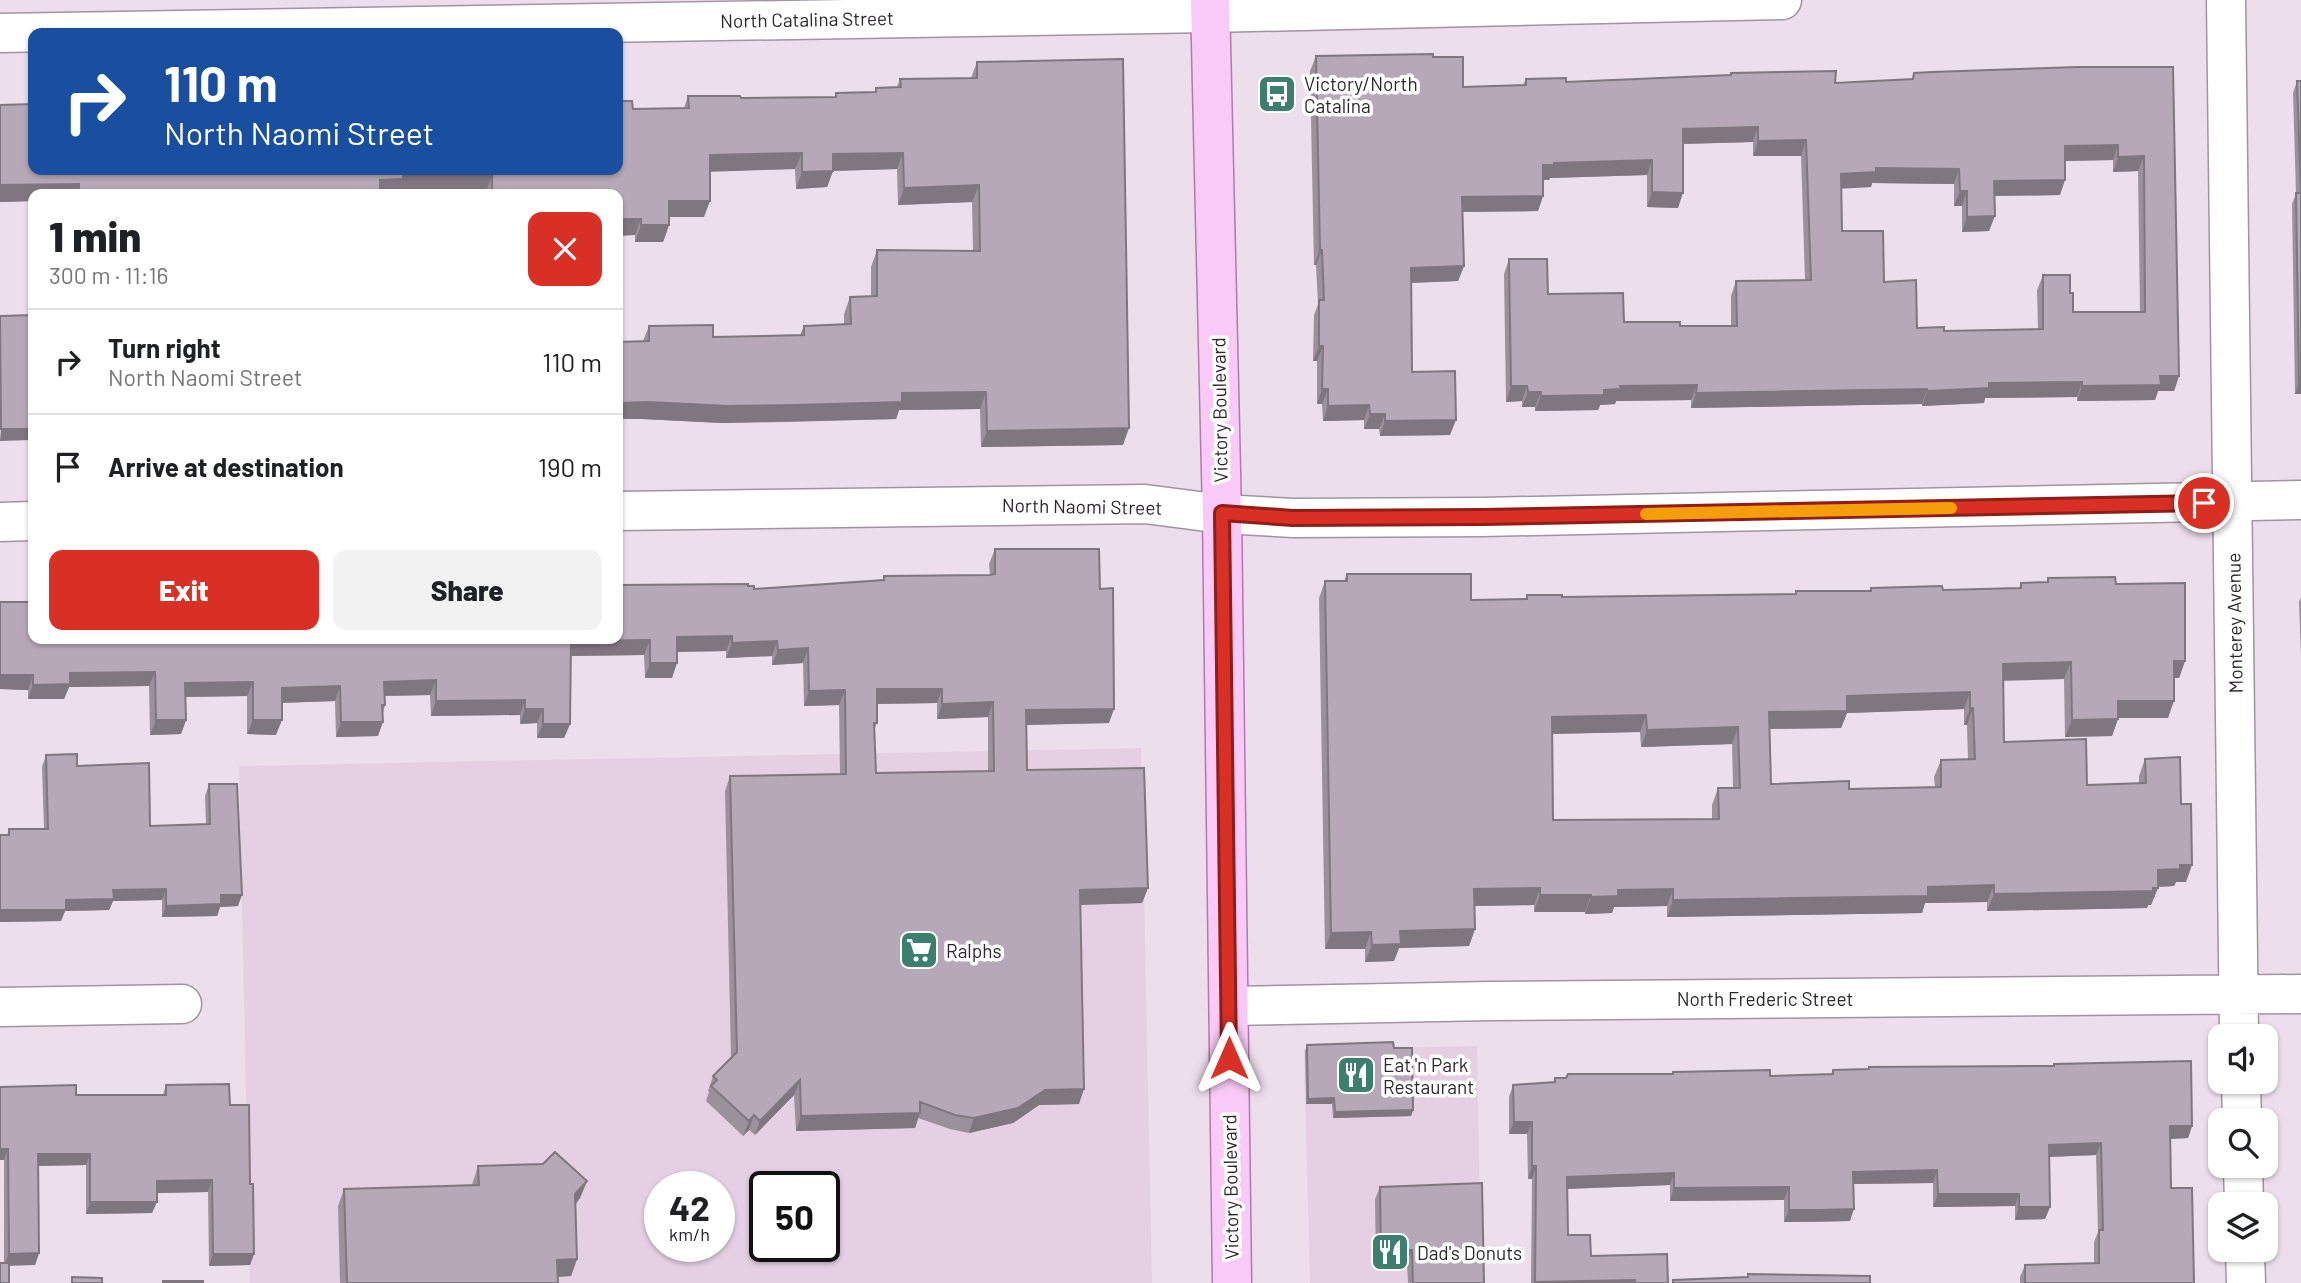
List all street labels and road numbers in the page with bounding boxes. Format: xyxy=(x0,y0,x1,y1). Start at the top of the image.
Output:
street label: North Catalina Street xyxy=(720,6,894,32)
street label: Victory Boulevard xyxy=(1206,337,1232,483)
street label: North Naomi Street xyxy=(1002,493,1162,519)
street label: Monterey Avenue xyxy=(2221,553,2247,693)
street label: North Frederic Street xyxy=(1677,987,1853,1010)
street label: Victory Boulevard xyxy=(1217,1114,1243,1260)

